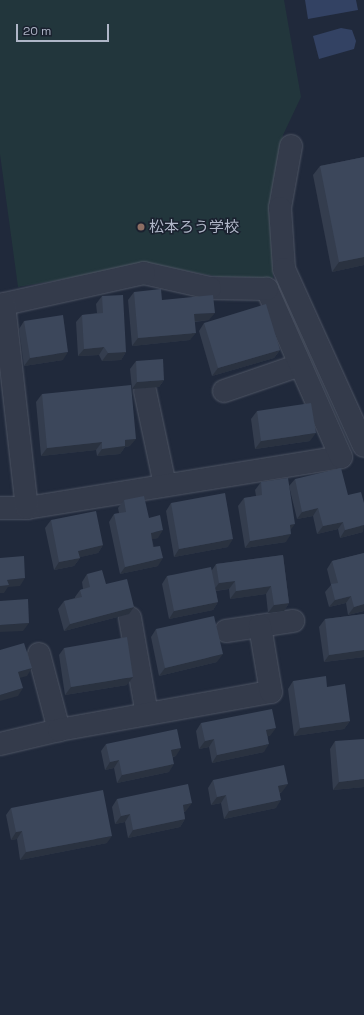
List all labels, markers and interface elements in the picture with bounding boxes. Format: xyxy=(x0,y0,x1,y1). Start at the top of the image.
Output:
scale bar xyxy=(18,16,111,42)
text: 20 m xyxy=(23,23,51,39)
place label: 松本ろう学校 xyxy=(149,218,239,236)
marker: 松本ろう学校 xyxy=(136,222,146,232)

